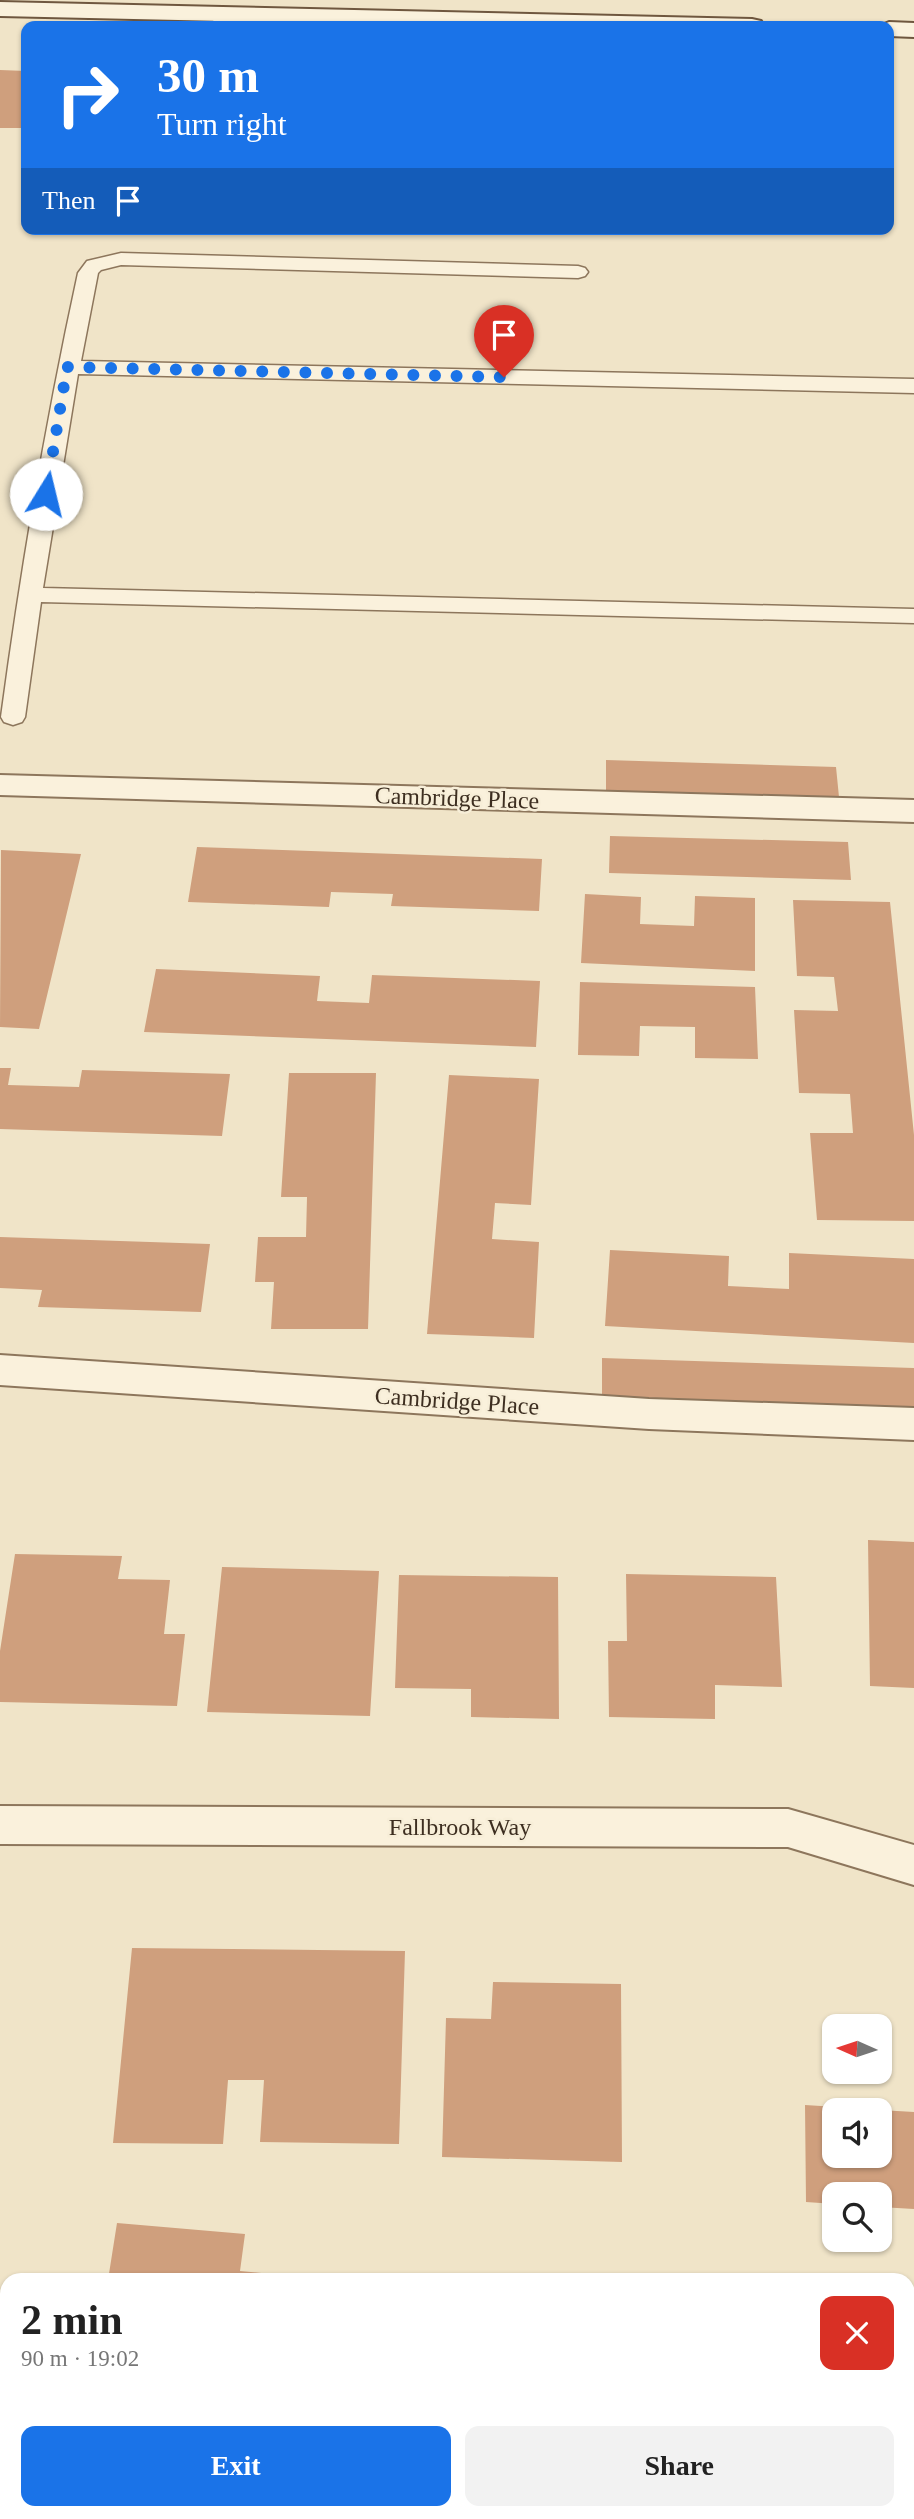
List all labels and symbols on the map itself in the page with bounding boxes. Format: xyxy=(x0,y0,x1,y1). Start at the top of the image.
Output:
pin xyxy=(474,305,534,377)
position arrow xyxy=(9,457,83,531)
street label: Cambridge Place xyxy=(374,782,540,814)
street label: Cambridge Place xyxy=(374,1382,540,1420)
street label: Fallbrook Way xyxy=(389,1814,531,1840)
north arrow xyxy=(822,2014,892,2084)

